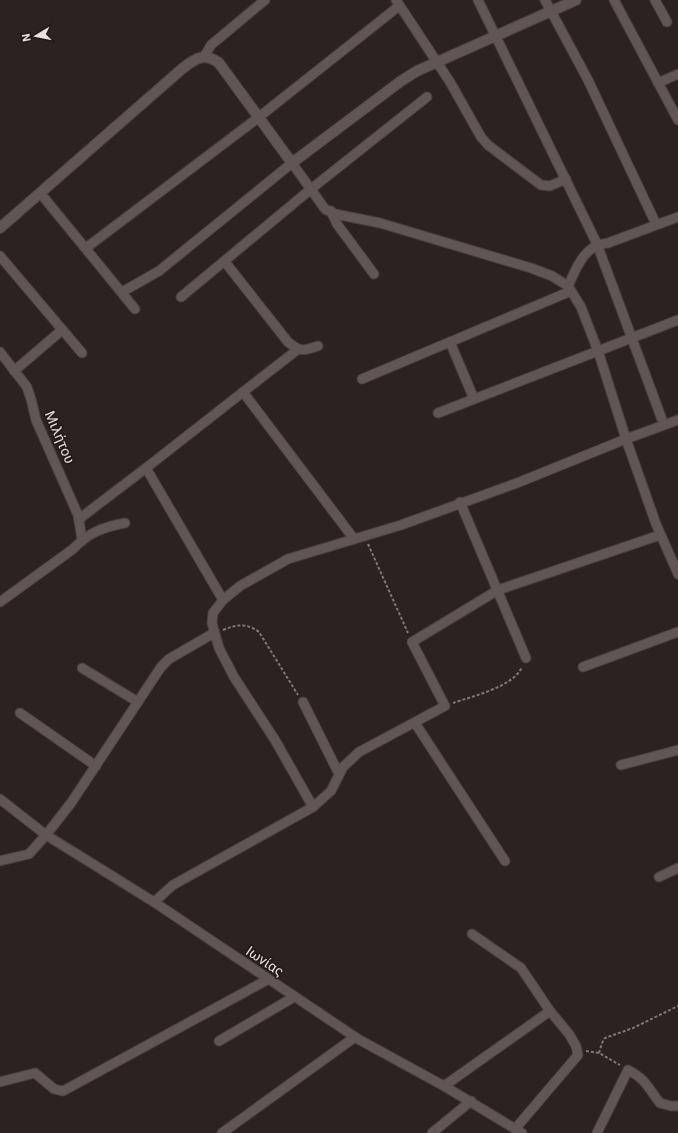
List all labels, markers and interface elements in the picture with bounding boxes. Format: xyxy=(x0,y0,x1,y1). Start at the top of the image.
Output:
north arrow xyxy=(16,16,56,56)
text: N xyxy=(20,32,34,43)
street label: Μιλήτου xyxy=(42,408,78,466)
street label: Ιωνίας xyxy=(243,943,287,979)

